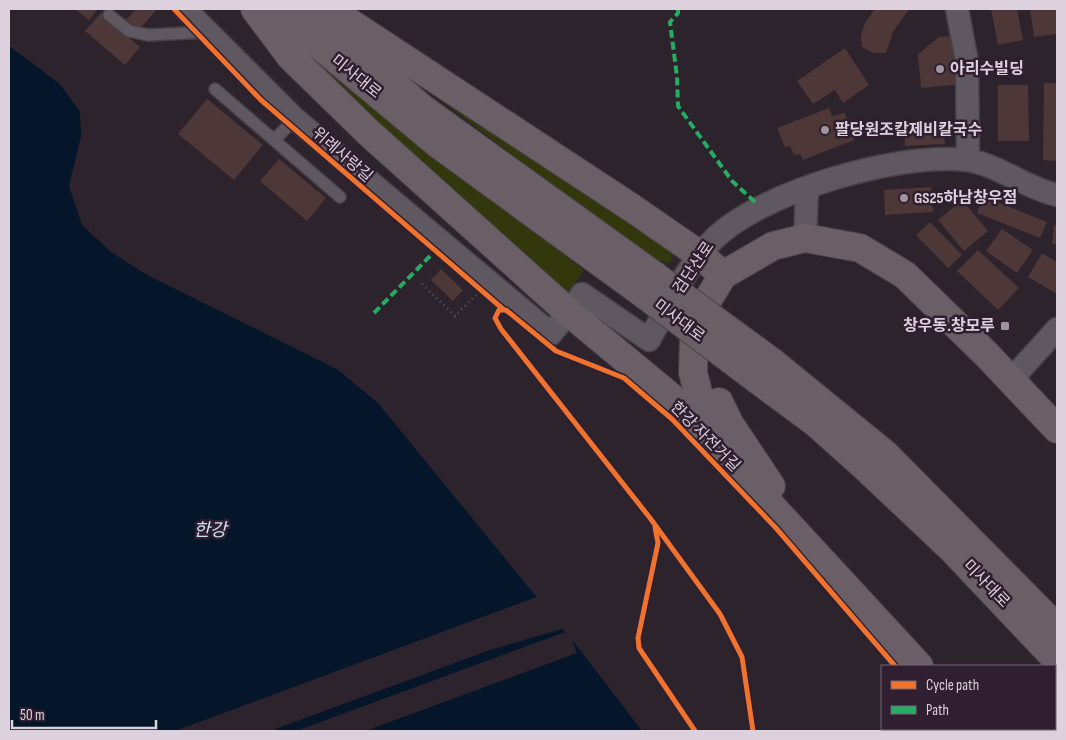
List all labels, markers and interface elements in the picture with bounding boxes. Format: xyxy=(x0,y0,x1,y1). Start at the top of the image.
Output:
street label: 미사대로 xyxy=(327,51,385,103)
place label: 아리수빌딩 xyxy=(950,60,1024,79)
marker: 아리수빌딩 xyxy=(934,63,946,75)
place label: 팔당원조칼제비칼국수 xyxy=(835,121,982,140)
street label: 위례사랑길 xyxy=(308,124,376,186)
marker: 팔당원조칼제비칼국수 xyxy=(819,124,831,136)
place label: GS25하남창우점 xyxy=(914,189,1017,208)
marker: GS25하남창우점 xyxy=(898,192,910,204)
street label: 검단산로 xyxy=(670,238,718,298)
street label: 미사대로 xyxy=(650,296,708,346)
place label: 창우동.창모루 xyxy=(903,317,995,336)
marker: 창우동.창모루 xyxy=(999,320,1011,332)
street label: 한강 자전거길 xyxy=(666,398,744,476)
water label: 한강 xyxy=(193,520,229,541)
street label: 미사대로 xyxy=(959,556,1013,612)
legend xyxy=(881,665,1056,730)
text: Cycle path xyxy=(926,676,979,695)
scale bar xyxy=(12,698,156,730)
text: Path xyxy=(926,701,949,720)
text: 50 m xyxy=(20,706,45,725)

